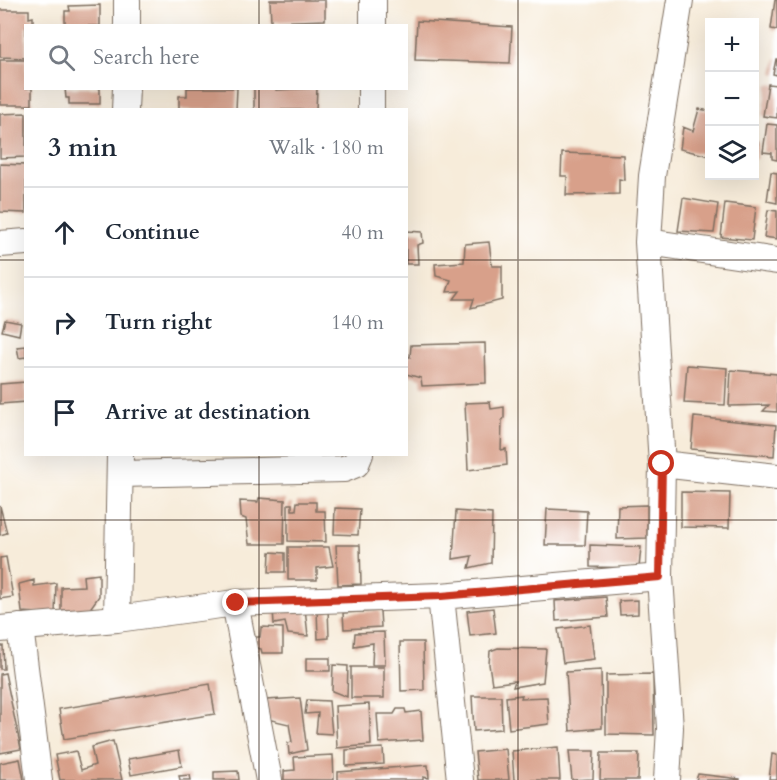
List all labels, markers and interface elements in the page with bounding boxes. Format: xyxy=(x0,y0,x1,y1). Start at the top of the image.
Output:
map controls xyxy=(705,18,759,180)
button: + xyxy=(705,18,759,72)
search box xyxy=(24,24,408,90)
icon: search xyxy=(45,41,78,74)
text: Search here xyxy=(93,42,200,72)
button: − xyxy=(705,72,759,126)
button: layers xyxy=(705,126,759,180)
text: 3 min xyxy=(48,130,117,165)
text: Walk · 180 m xyxy=(269,134,384,161)
icon: ahead xyxy=(48,216,81,249)
text: Continue xyxy=(105,217,200,247)
text: 40 m xyxy=(341,219,384,246)
icon: right xyxy=(48,306,81,339)
text: Turn right xyxy=(105,307,212,337)
text: 140 m xyxy=(331,309,384,336)
icon: arrive xyxy=(48,396,81,429)
text: Arrive at destination xyxy=(105,397,310,427)
route start xyxy=(648,450,674,476)
route end xyxy=(222,589,248,615)

